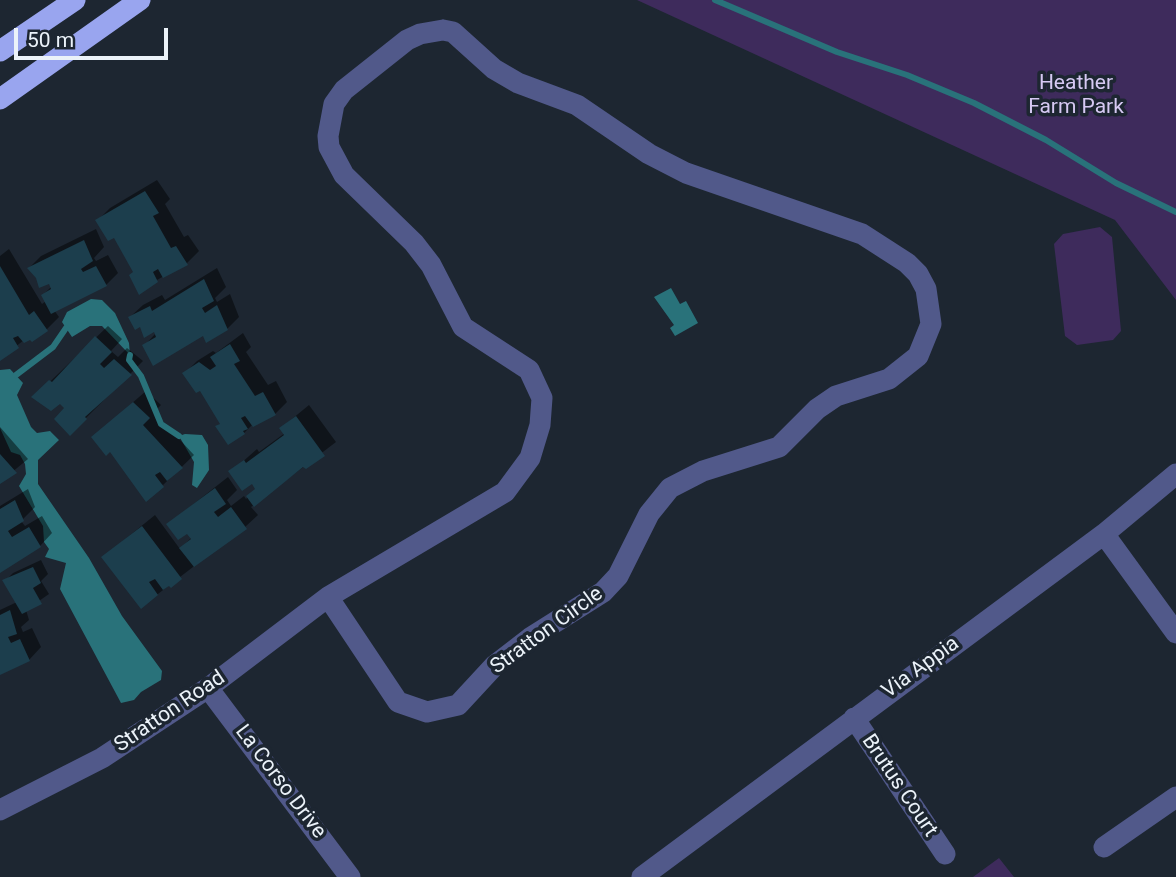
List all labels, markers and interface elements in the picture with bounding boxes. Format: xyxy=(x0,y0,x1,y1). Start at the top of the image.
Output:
scale bar xyxy=(18,14,172,58)
text: 50 m xyxy=(27,28,74,52)
park label: Heather Farm Park xyxy=(1028,71,1124,121)
street label: Stratton Circle xyxy=(486,582,608,680)
street label: Via Appia xyxy=(878,632,964,704)
street label: Stratton Road xyxy=(110,666,230,758)
street label: La Corso Drive xyxy=(229,720,331,844)
street label: Brutus Court xyxy=(856,730,942,842)

